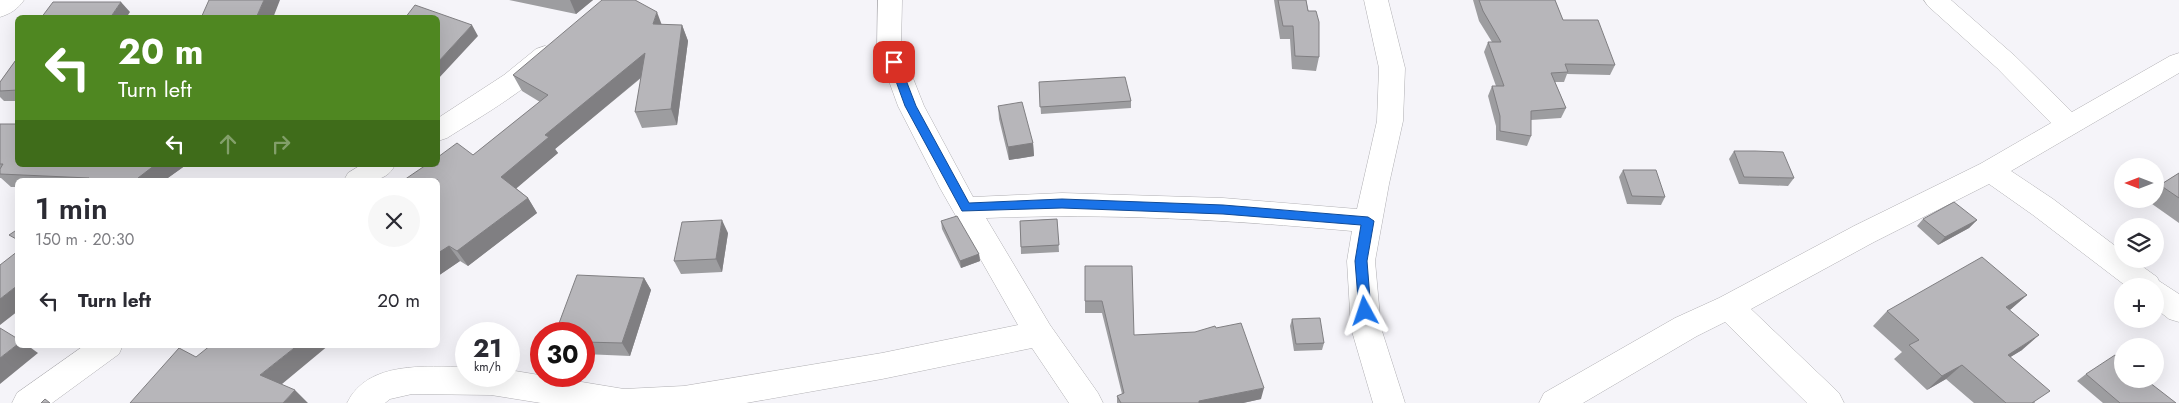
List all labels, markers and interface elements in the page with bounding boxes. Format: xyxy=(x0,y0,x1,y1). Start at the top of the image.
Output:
text: 20 m xyxy=(118,27,203,77)
icon: left xyxy=(35,35,100,100)
pin xyxy=(873,41,915,83)
icon: arrive xyxy=(880,48,908,76)
text: Turn left xyxy=(118,73,192,105)
icon: left xyxy=(161,130,189,158)
icon: ahead xyxy=(214,130,242,158)
icon: right xyxy=(267,130,295,158)
north arrow xyxy=(2114,158,2164,208)
map controls xyxy=(2114,158,2164,388)
text: 1 min xyxy=(35,187,108,230)
button: close xyxy=(368,195,420,247)
button: layers xyxy=(2114,218,2164,268)
text: 150 m · 20:30 xyxy=(35,228,134,251)
button: + xyxy=(2114,278,2164,328)
position arrow xyxy=(1338,284,1390,336)
icon: left xyxy=(35,287,63,315)
text: Turn left xyxy=(78,287,151,314)
text: 20 m xyxy=(377,287,420,314)
speed limit sign: 30 xyxy=(530,322,595,387)
text: 21 xyxy=(473,330,502,366)
button: − xyxy=(2114,338,2164,388)
text: km/h xyxy=(474,358,501,376)

